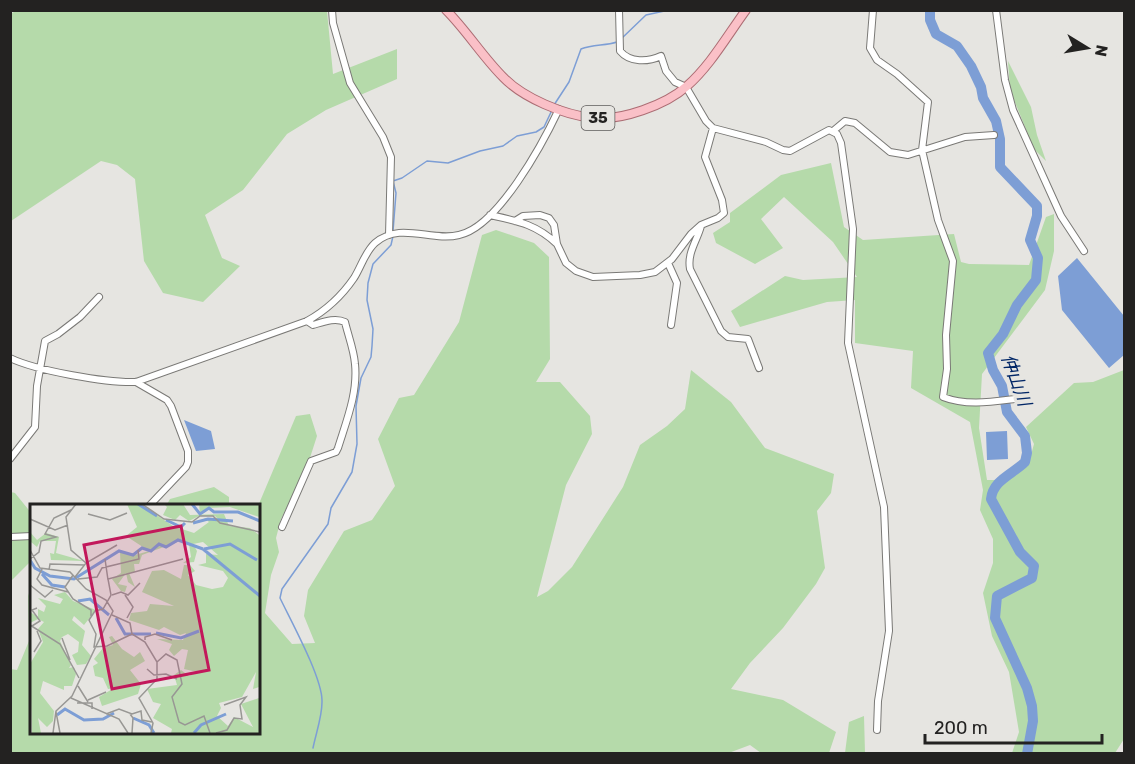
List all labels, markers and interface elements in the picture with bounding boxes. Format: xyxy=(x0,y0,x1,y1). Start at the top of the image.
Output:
north arrow xyxy=(1057,18,1117,78)
text: N xyxy=(1091,43,1112,58)
road number: 35 xyxy=(582,106,614,130)
water label: 仲山川 xyxy=(996,351,1036,411)
inset map xyxy=(30,504,260,734)
scale bar xyxy=(925,707,1102,745)
text: 200 m xyxy=(934,717,988,739)

